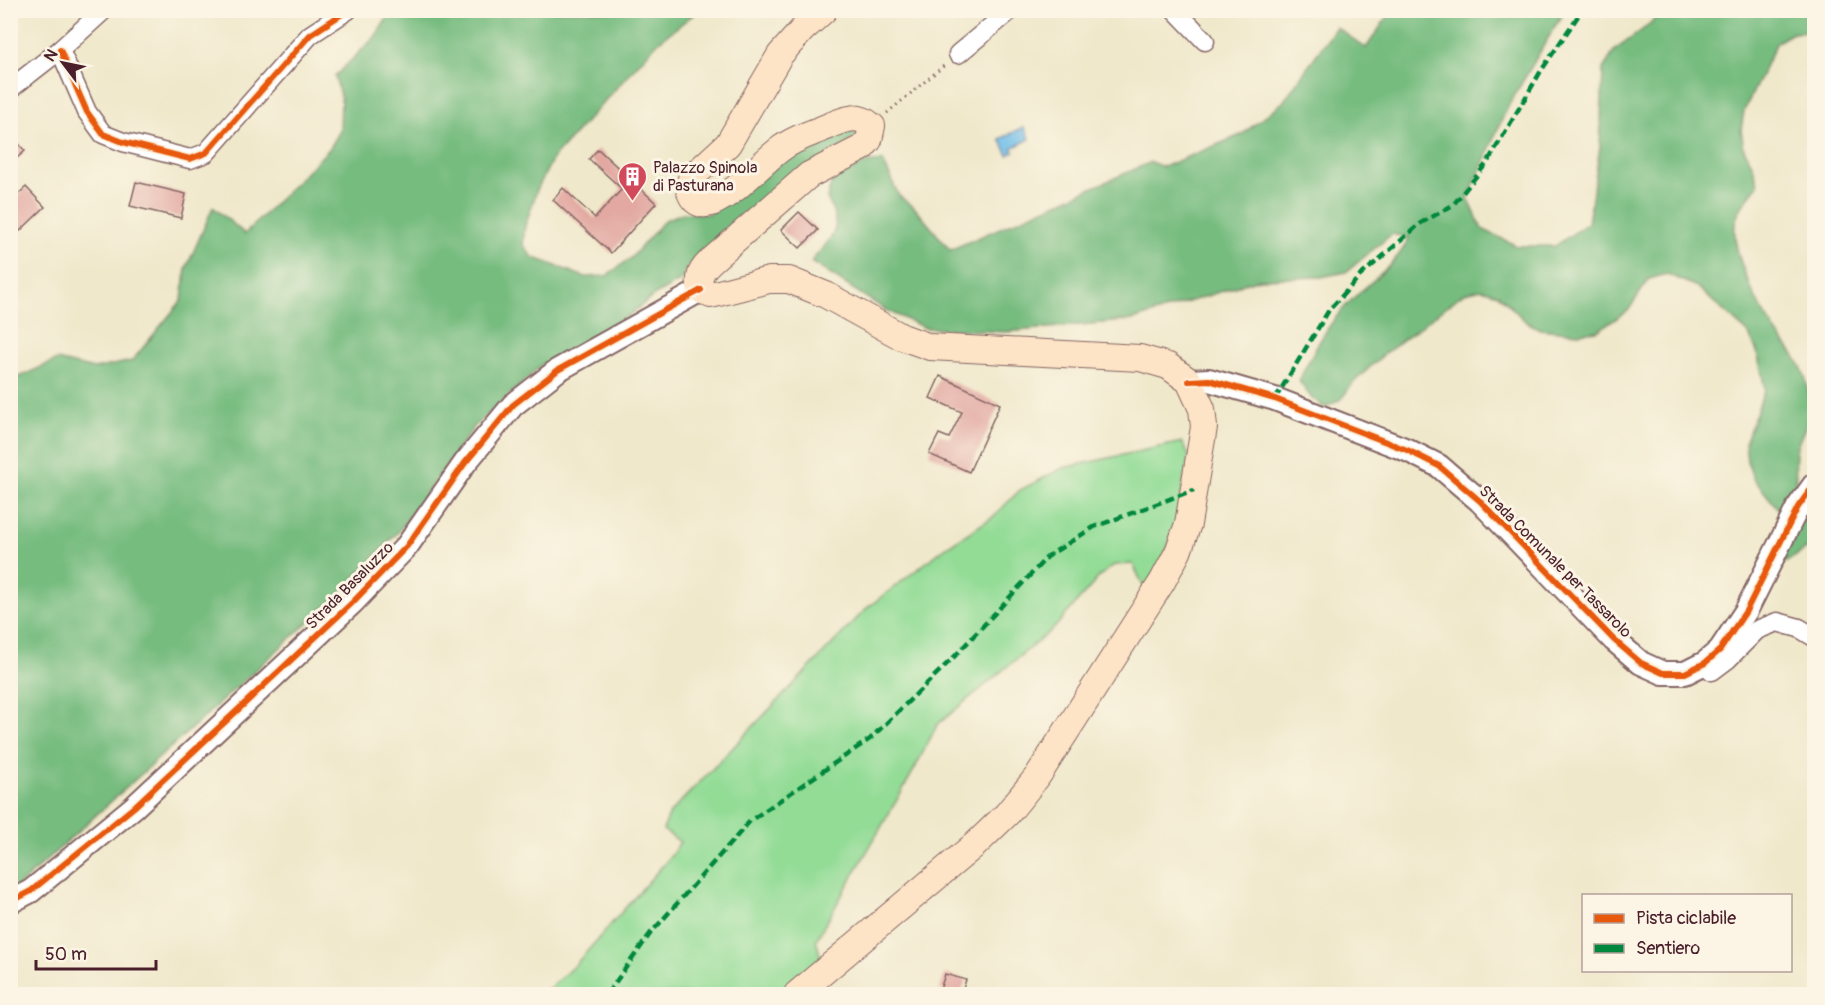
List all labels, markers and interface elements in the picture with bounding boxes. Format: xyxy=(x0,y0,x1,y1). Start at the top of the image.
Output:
north arrow xyxy=(33,33,93,93)
text: N xyxy=(40,46,63,65)
place label: Palazzo Spinola di Pasturana xyxy=(653,158,757,196)
building icon: Palazzo Spinola di Pasturana xyxy=(616,160,648,202)
street label: Strada Comunale per Tassarolo xyxy=(1475,481,1636,642)
street label: Strada Basaluzzo xyxy=(302,537,398,634)
legend xyxy=(1582,894,1792,972)
text: Pista ciclabile xyxy=(1636,907,1736,930)
scale bar xyxy=(36,933,156,971)
text: Sentiero xyxy=(1636,937,1700,960)
text: 50 m xyxy=(45,943,87,966)

